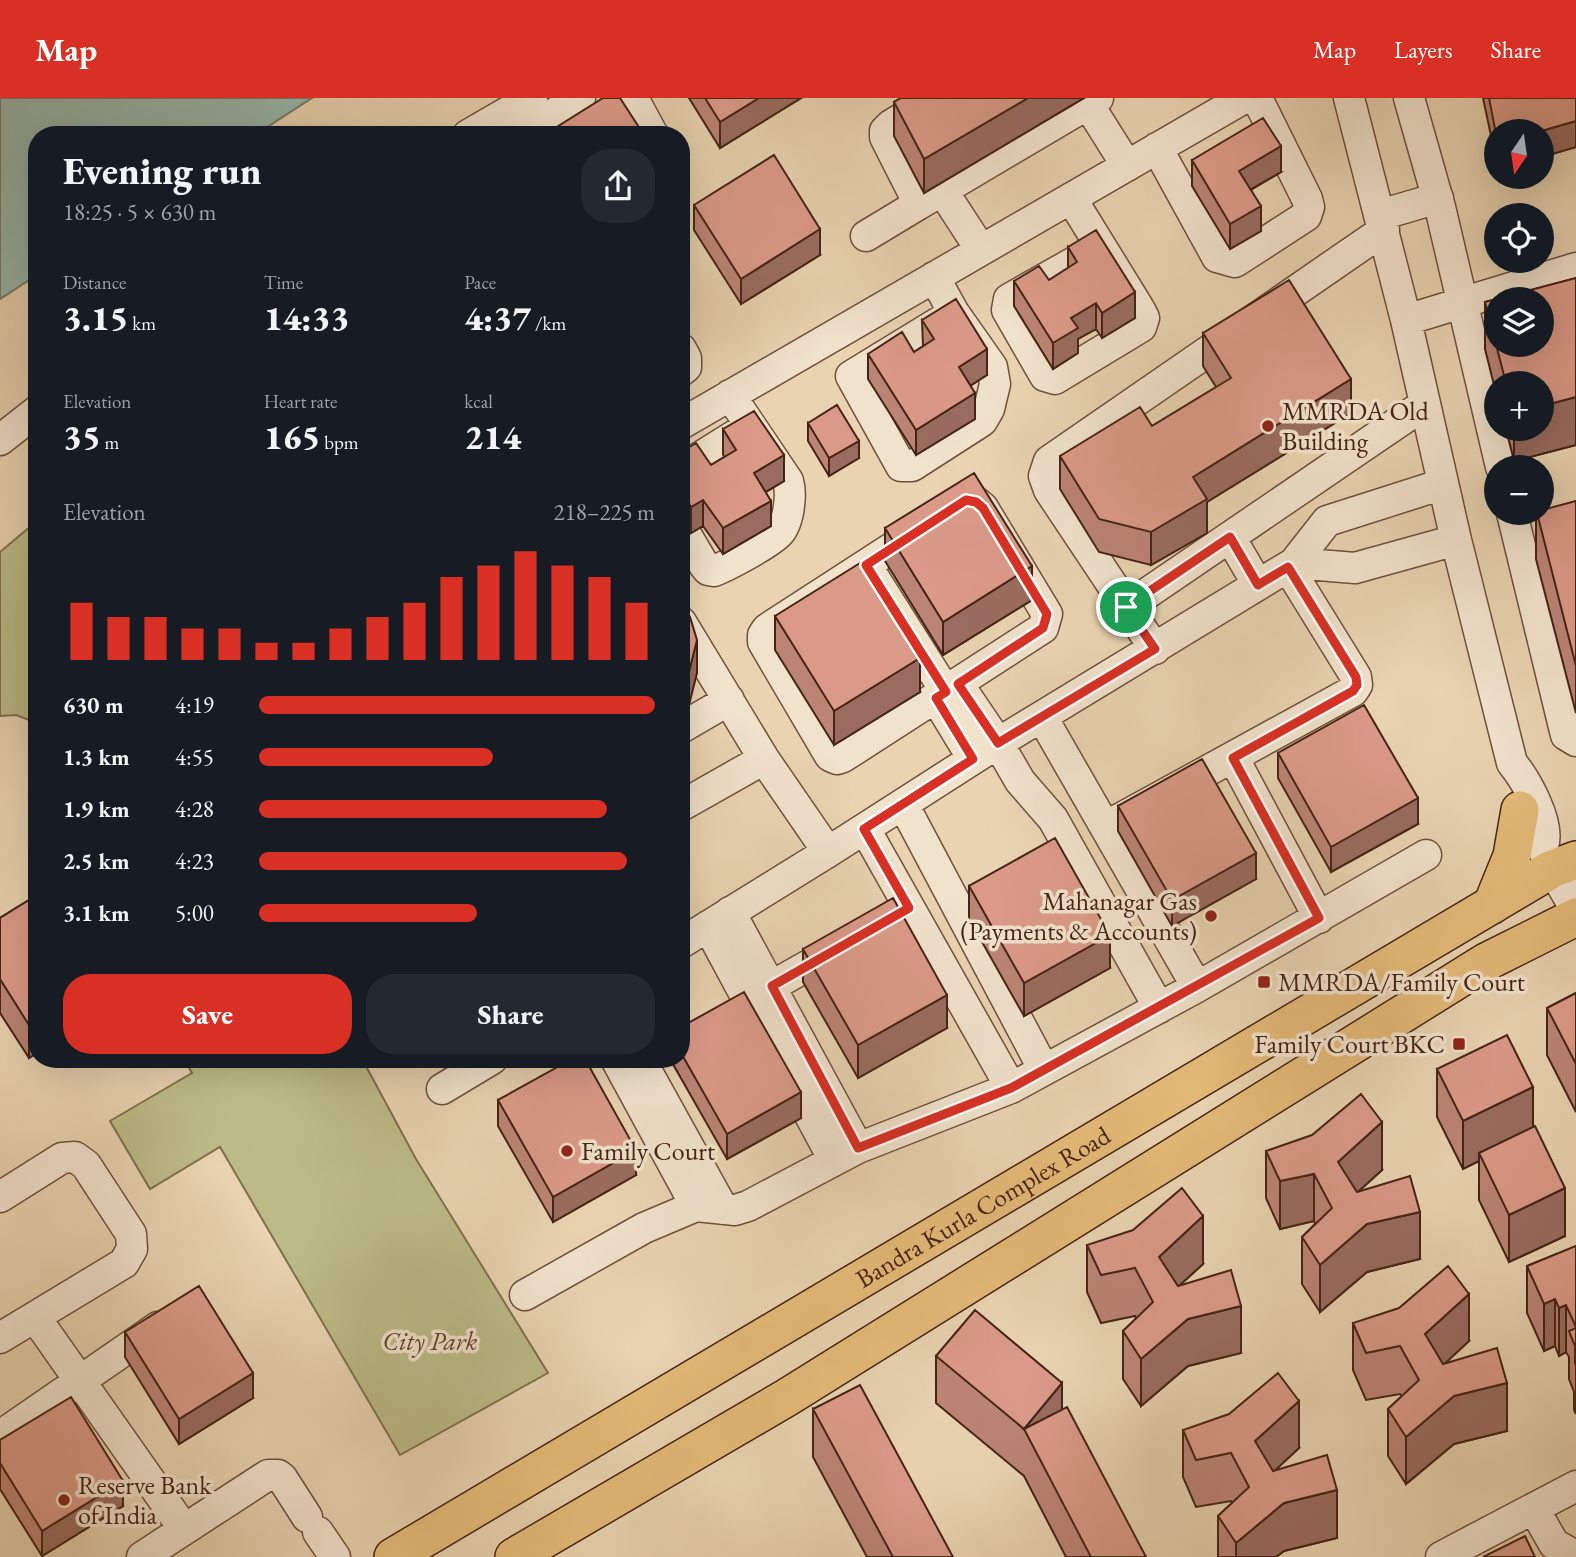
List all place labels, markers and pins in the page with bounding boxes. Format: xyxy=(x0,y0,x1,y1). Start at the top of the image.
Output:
place label: MMRDA Old Building xyxy=(1282,394,1429,458)
marker: MMRDA Old Building xyxy=(1260,418,1276,434)
pin xyxy=(1096,577,1156,637)
place label: Mahanagar Gas (Payments & Accounts) xyxy=(960,884,1197,948)
marker: Mahanagar Gas (Payments & Accounts) xyxy=(1203,908,1219,924)
place label: MMRDA/Family Court xyxy=(1278,965,1525,999)
marker: MMRDA/Family Court xyxy=(1256,974,1272,990)
place label: Family Court BKC xyxy=(1254,1027,1445,1061)
marker: Family Court BKC xyxy=(1451,1036,1467,1052)
place label: Family Court xyxy=(581,1134,715,1168)
marker: Family Court xyxy=(559,1143,575,1159)
place label: Reserve Bank of India xyxy=(78,1468,212,1532)
marker: Reserve Bank of India xyxy=(56,1492,72,1508)

